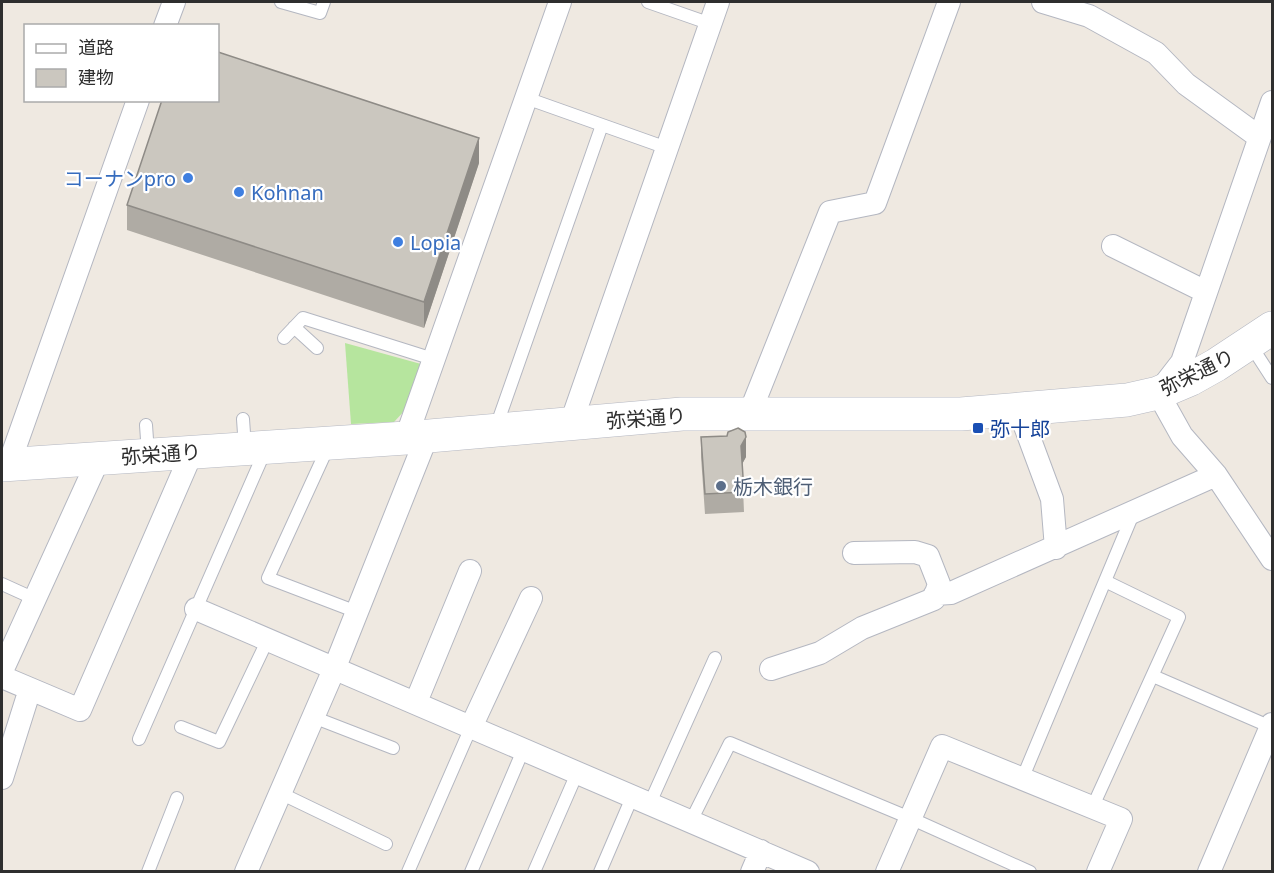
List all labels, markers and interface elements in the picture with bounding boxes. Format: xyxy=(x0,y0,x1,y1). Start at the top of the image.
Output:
legend xyxy=(24,24,219,102)
text: 道路 xyxy=(78,35,114,59)
text: 建物 xyxy=(78,65,114,89)
place label: コーナンpro xyxy=(64,165,176,192)
marker: コーナンpro xyxy=(181,171,195,185)
place label: Kohnan xyxy=(251,179,324,206)
marker: Kohnan xyxy=(232,185,246,199)
place label: Lopia xyxy=(410,229,461,256)
marker: Lopia xyxy=(391,235,405,249)
street label: 弥栄通り xyxy=(1155,342,1239,402)
street label: 弥栄通り xyxy=(605,402,687,434)
place label: 弥十郎 xyxy=(990,415,1050,442)
marker: 弥十郎 xyxy=(971,421,985,435)
street label: 弥栄通り xyxy=(120,438,202,470)
place label: 栃木銀行 xyxy=(733,473,813,500)
marker: 栃木銀行 xyxy=(714,479,728,493)

